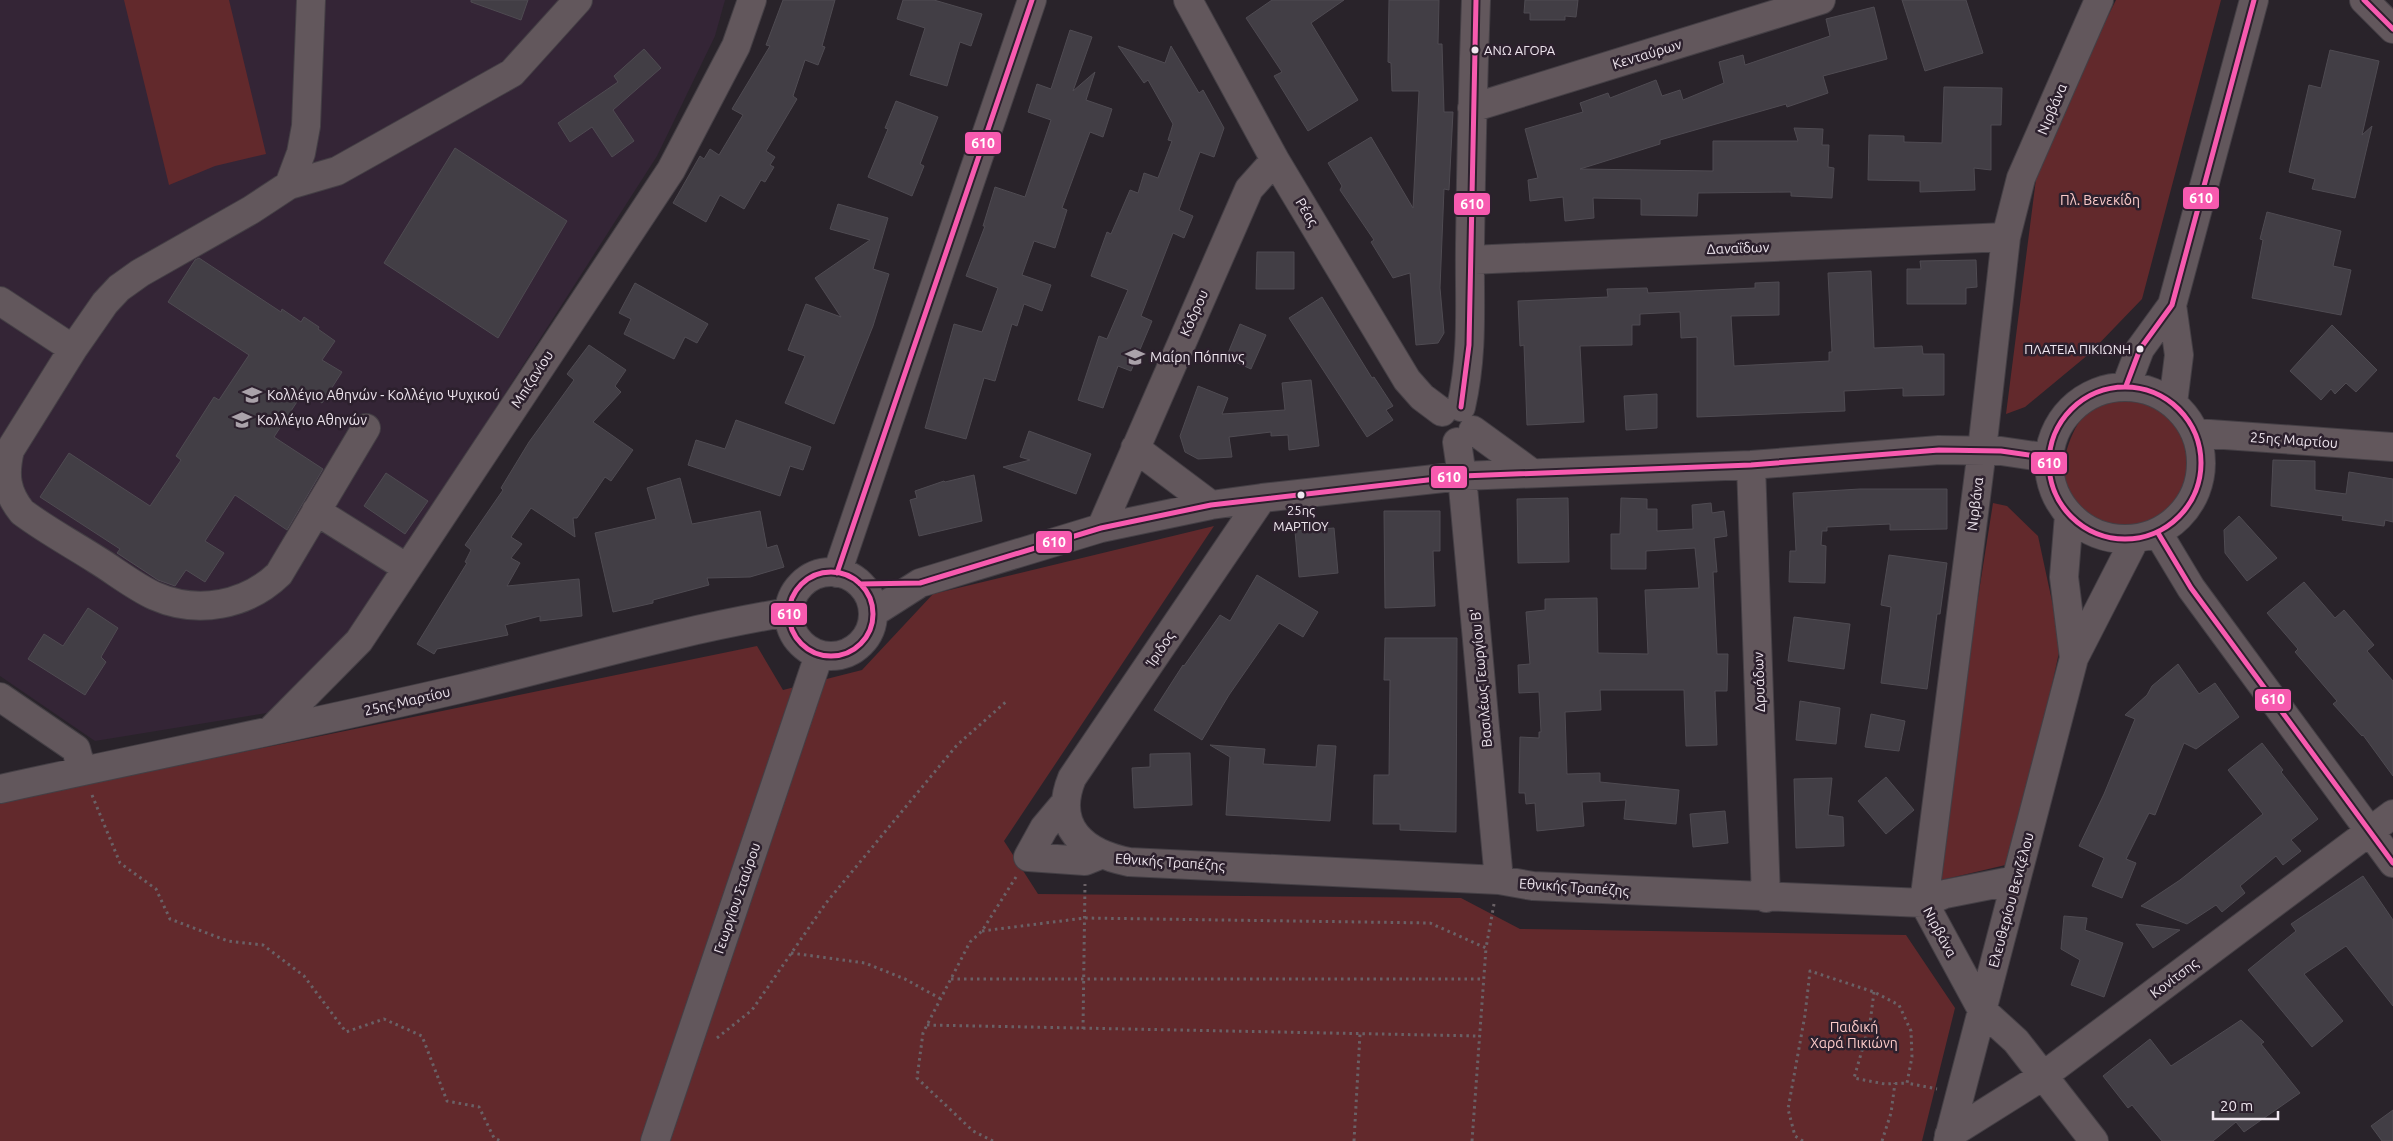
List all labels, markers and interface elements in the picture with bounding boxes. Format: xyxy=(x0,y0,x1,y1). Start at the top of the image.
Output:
street label: Κενταύρων xyxy=(1610,36,1684,72)
place label: ΑΝΩ ΑΓΟΡΑ xyxy=(1484,43,1556,57)
marker: ΑΝΩ ΑΓΟΡΑ xyxy=(1470,45,1480,55)
street label: Νιρβάνα xyxy=(2034,80,2070,137)
line badge: 610 xyxy=(964,131,1002,155)
text: 610 xyxy=(971,135,995,151)
line badge: 610 xyxy=(2182,186,2220,210)
text: 610 xyxy=(2189,190,2213,206)
line badge: 610 xyxy=(1453,192,1491,216)
park label: Πλ. Βενεκίδη xyxy=(2060,192,2140,208)
street label: Ρέας xyxy=(1292,195,1322,230)
text: 610 xyxy=(1460,196,1484,212)
street label: Δαναΐδων xyxy=(1706,239,1770,257)
street label: Κόδρου xyxy=(1177,287,1211,339)
place label: ΠΛΑΤΕΙΑ ΠΙΚΙΩΝΗ xyxy=(2024,342,2131,356)
marker: ΠΛΑΤΕΙΑ ΠΙΚΙΩΝΗ xyxy=(2135,344,2145,354)
school or university icon: Μαίρη Πόππινς xyxy=(1124,346,1146,368)
street label: Μπιζανίου xyxy=(508,347,556,411)
place label: Μαίρη Πόππινς xyxy=(1150,349,1245,365)
school or university icon: Κολλέγιο Αθηνών - Κολλέγιο Ψυχικού xyxy=(241,384,263,406)
place label: Κολλέγιο Αθηνών - Κολλέγιο Ψυχικού xyxy=(267,387,500,403)
school or university icon: Κολλέγιο Αθηνών xyxy=(231,409,253,431)
place label: Κολλέγιο Αθηνών xyxy=(257,412,367,428)
street label: 25ης Μαρτίου xyxy=(2250,429,2338,451)
line badge: 610 xyxy=(2030,451,2068,475)
text: 610 xyxy=(2037,455,2061,471)
line badge: 610 xyxy=(1430,465,1468,489)
text: 610 xyxy=(1437,469,1461,485)
street label: Νιρβάνα xyxy=(1964,475,1986,532)
marker: 25ης ΜΑΡΤΙΟΥ xyxy=(1296,490,1306,500)
place label: 25ης ΜΑΡΤΙΟΥ xyxy=(1273,503,1329,533)
line badge: 610 xyxy=(1035,530,1073,554)
text: 610 xyxy=(1042,534,1066,550)
line badge: 610 xyxy=(770,602,808,626)
text: 610 xyxy=(777,606,801,622)
street label: Βασιλέως Γεωργίου Β' xyxy=(1467,608,1495,748)
street label: Ίριδος xyxy=(1142,628,1178,671)
street label: Δρυάδων xyxy=(1750,651,1768,712)
street label: 25ης Μαρτίου xyxy=(362,683,452,719)
line badge: 610 xyxy=(2254,688,2292,712)
text: 610 xyxy=(2261,691,2285,707)
street label: Ελευθερίου Βενιζέλου xyxy=(1985,831,2037,969)
street label: Γεωργίου Σταύρου xyxy=(710,840,764,956)
street label: Εθνικής Τραπέζης xyxy=(1115,850,1226,874)
street label: Εθνικής Τραπέζης xyxy=(1519,875,1630,899)
street label: Νιρβάνα xyxy=(1920,904,1960,960)
street label: Κονίτσης xyxy=(2147,954,2202,1001)
park label: Παιδική Χαρά Πικιώνη xyxy=(1810,1019,1898,1051)
scale bar xyxy=(2213,1088,2278,1120)
text: 20 m xyxy=(2220,1097,2253,1114)

